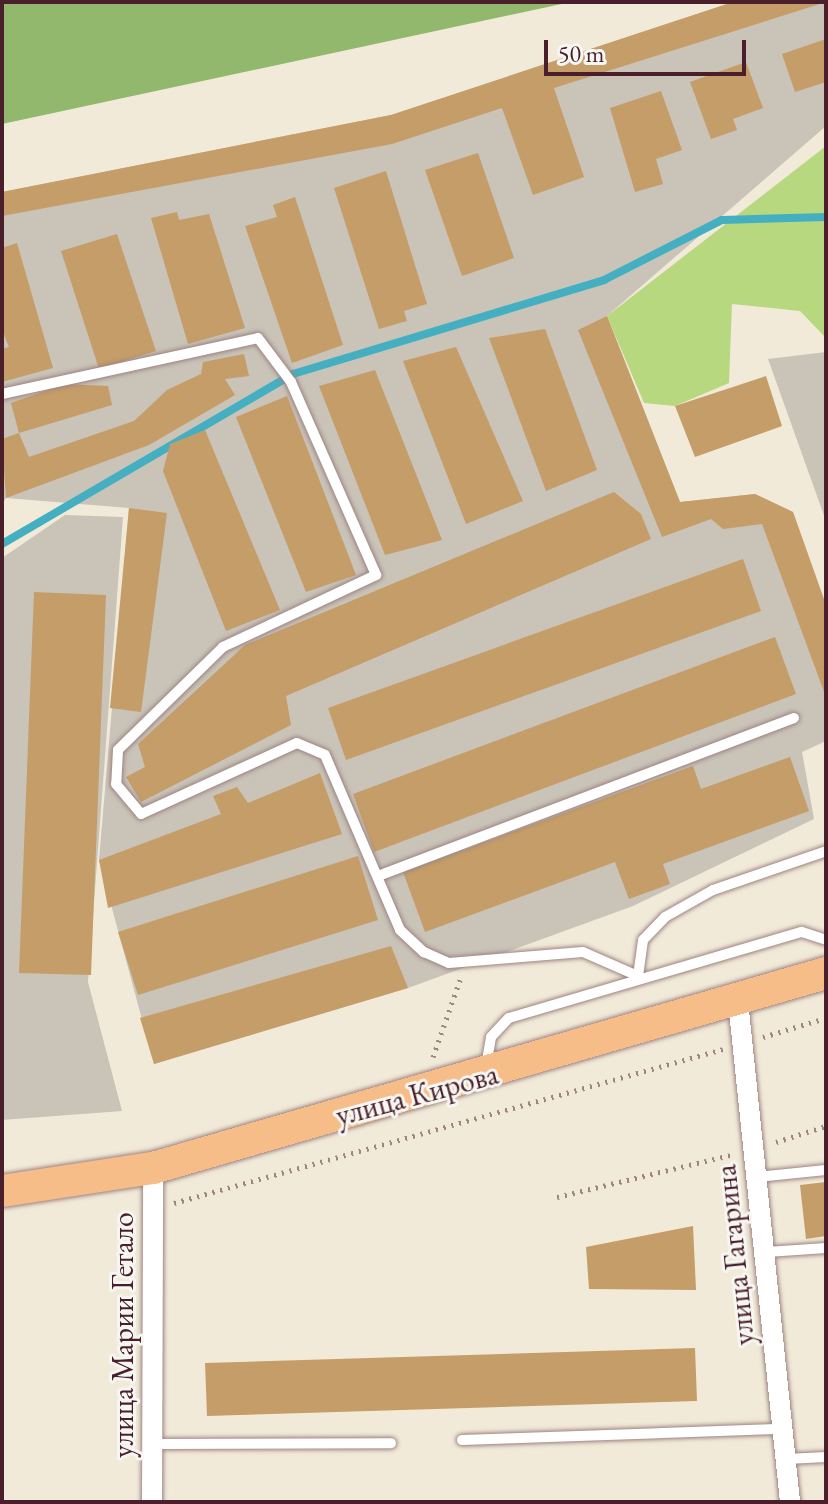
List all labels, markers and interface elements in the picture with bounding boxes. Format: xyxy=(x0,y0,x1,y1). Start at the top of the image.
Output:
scale bar xyxy=(548,24,750,74)
text: 50 m xyxy=(558,38,605,69)
street label: улица Кирова xyxy=(332,1056,502,1134)
street label: улица Гагарина xyxy=(708,1163,762,1347)
street label: улица Марии Гетало xyxy=(105,1212,141,1458)

